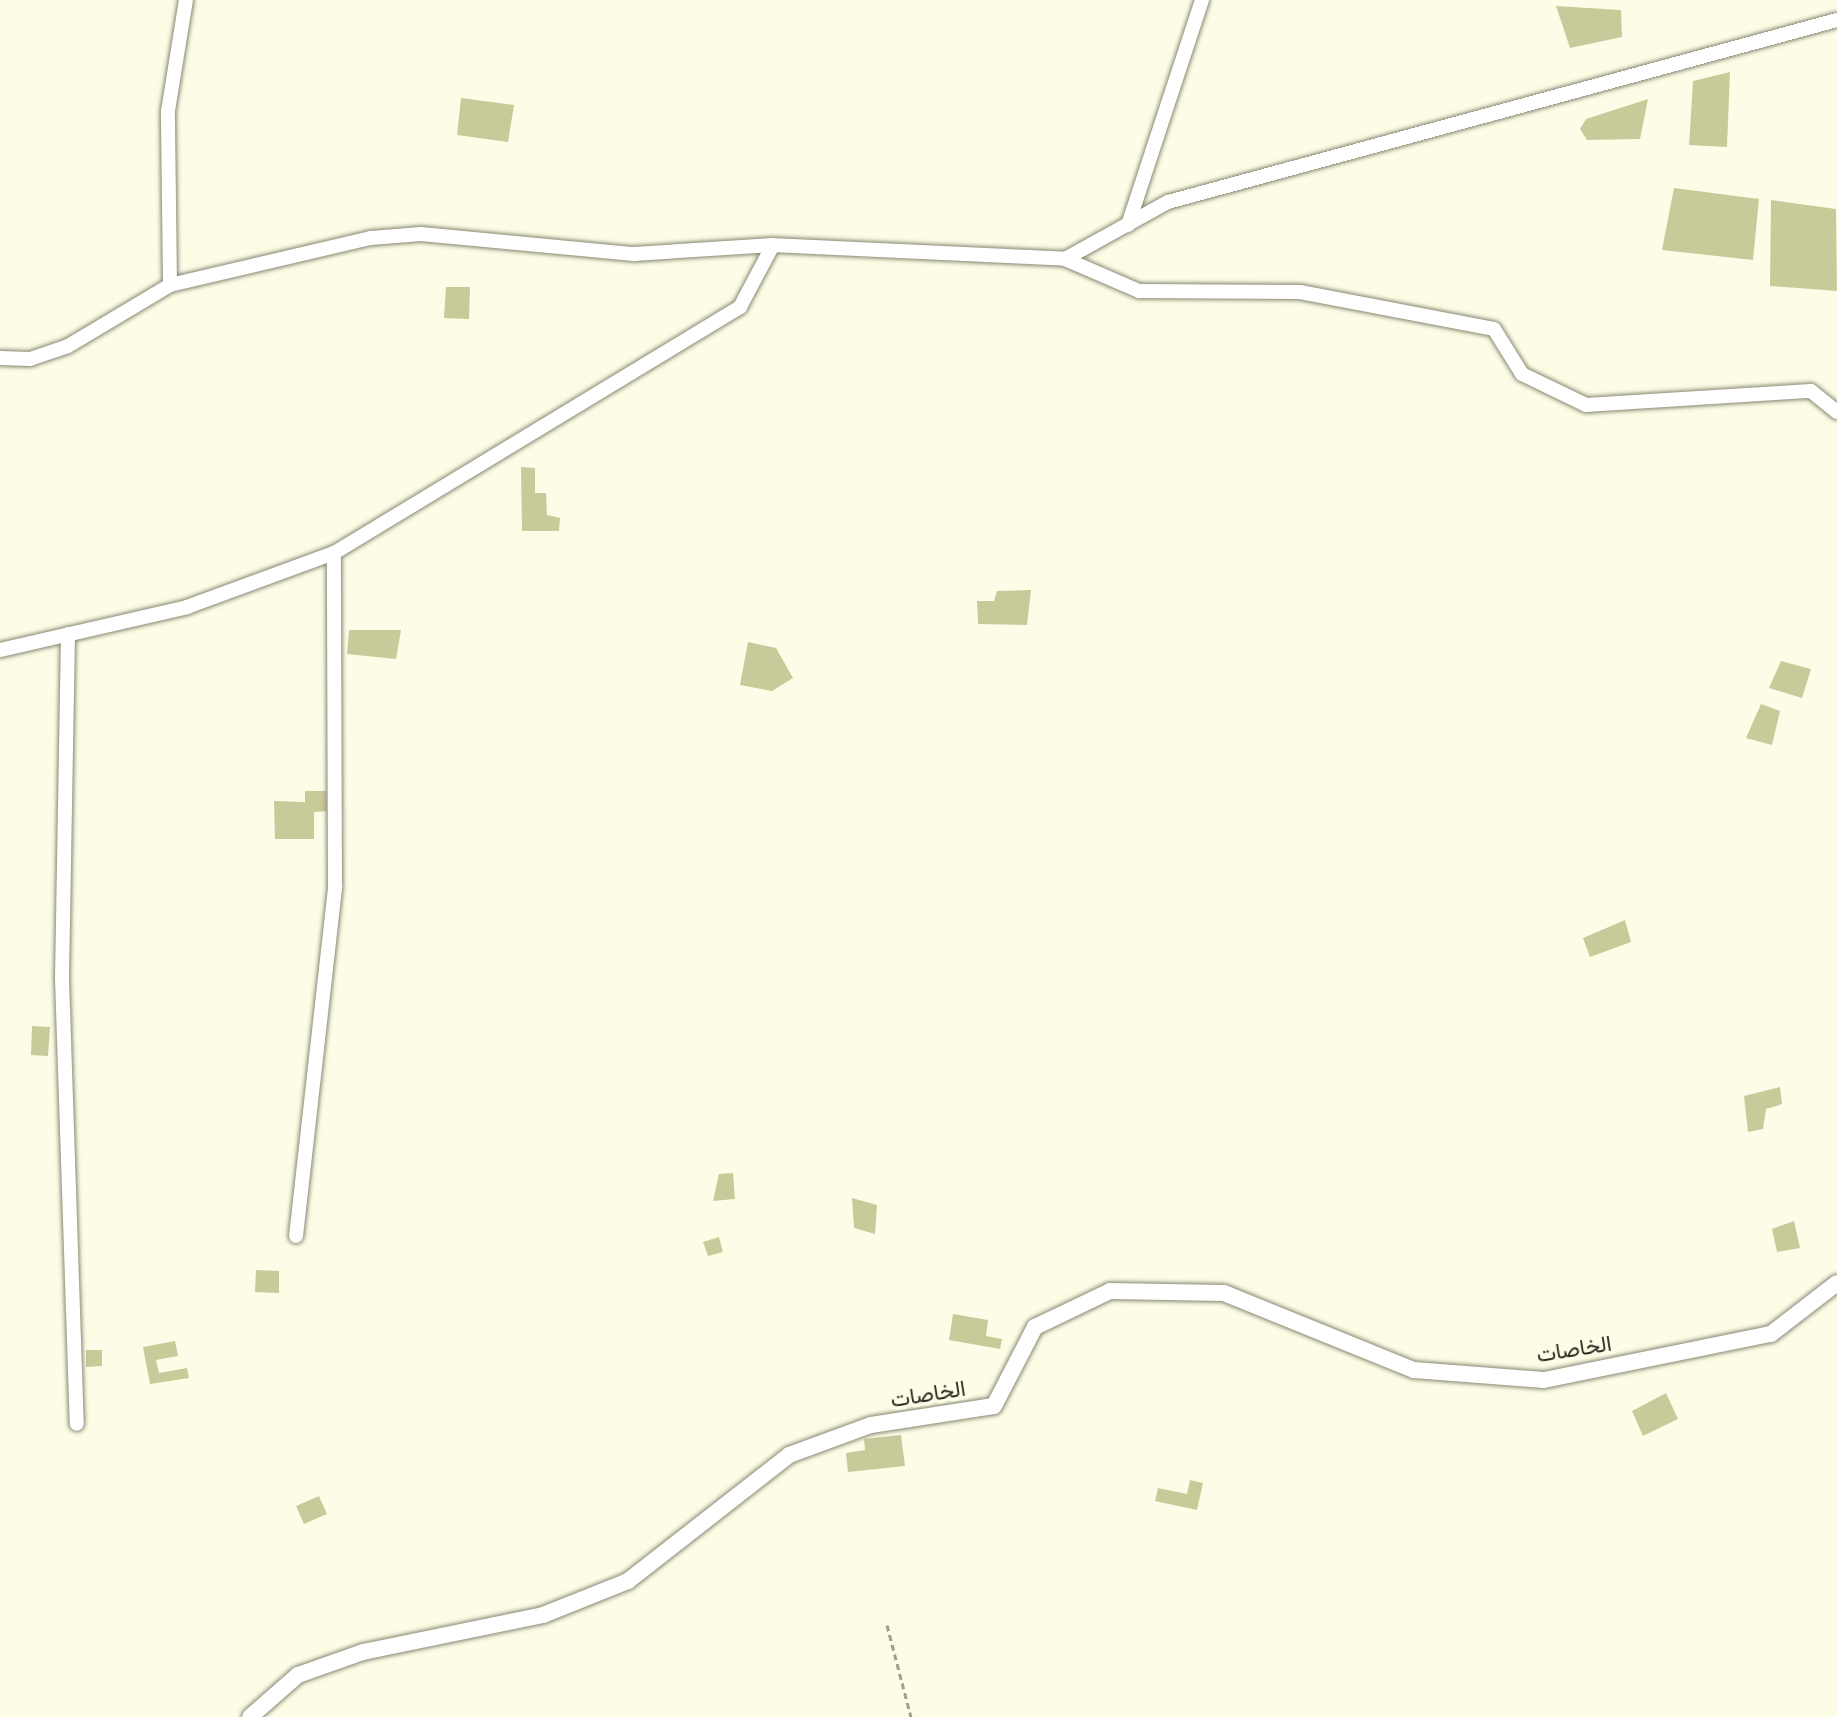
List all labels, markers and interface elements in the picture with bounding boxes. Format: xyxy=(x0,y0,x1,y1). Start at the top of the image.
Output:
street label: الخاصات xyxy=(1535,1330,1613,1368)
street label: الخاصات xyxy=(889,1375,967,1413)

